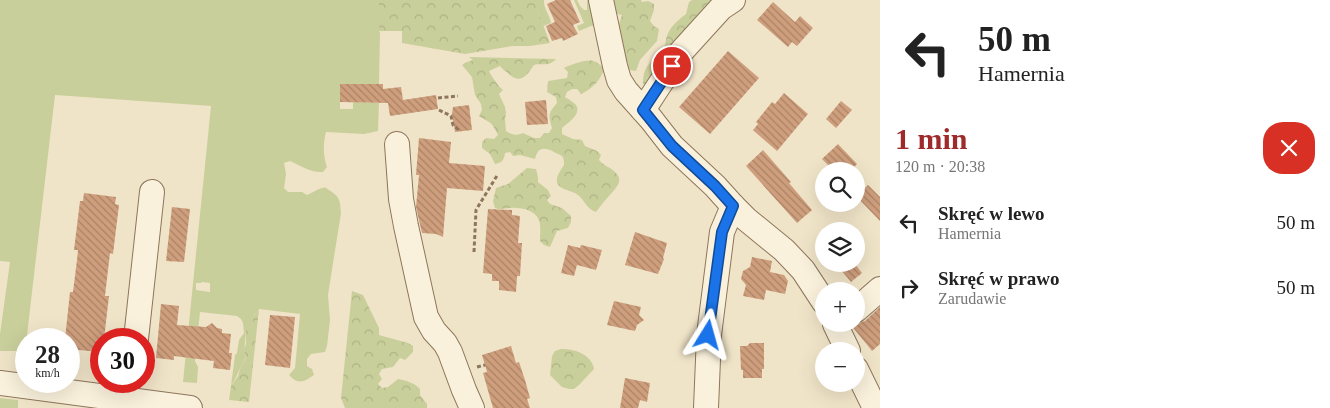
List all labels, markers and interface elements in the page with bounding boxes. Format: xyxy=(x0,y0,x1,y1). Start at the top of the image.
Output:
icon: left xyxy=(895,20,960,85)
text: 50 m xyxy=(978,20,1051,59)
pin xyxy=(651,45,693,87)
icon: arrive xyxy=(658,52,686,80)
text: Hamernia xyxy=(978,61,1065,86)
text: 1 min xyxy=(895,122,968,155)
button: close xyxy=(1263,122,1315,174)
text: 120 m · 20:38 xyxy=(895,158,985,175)
map controls xyxy=(815,162,865,392)
button: search xyxy=(815,162,865,212)
text: Skręć w lewo xyxy=(938,203,1045,224)
icon: left xyxy=(895,209,923,237)
text: 50 m xyxy=(1276,212,1315,233)
button: layers xyxy=(815,222,865,272)
text: Hamernia xyxy=(938,225,1001,242)
text: Skręć w prawo xyxy=(938,268,1059,289)
icon: right xyxy=(895,274,923,302)
text: 50 m xyxy=(1276,277,1315,298)
button: + xyxy=(815,282,865,332)
text: Zarudawie xyxy=(938,290,1006,307)
position arrow xyxy=(681,308,733,360)
speed limit sign: 30 xyxy=(90,328,155,393)
text: 28 xyxy=(35,341,60,368)
button: − xyxy=(815,342,865,392)
text: km/h xyxy=(35,366,60,380)

